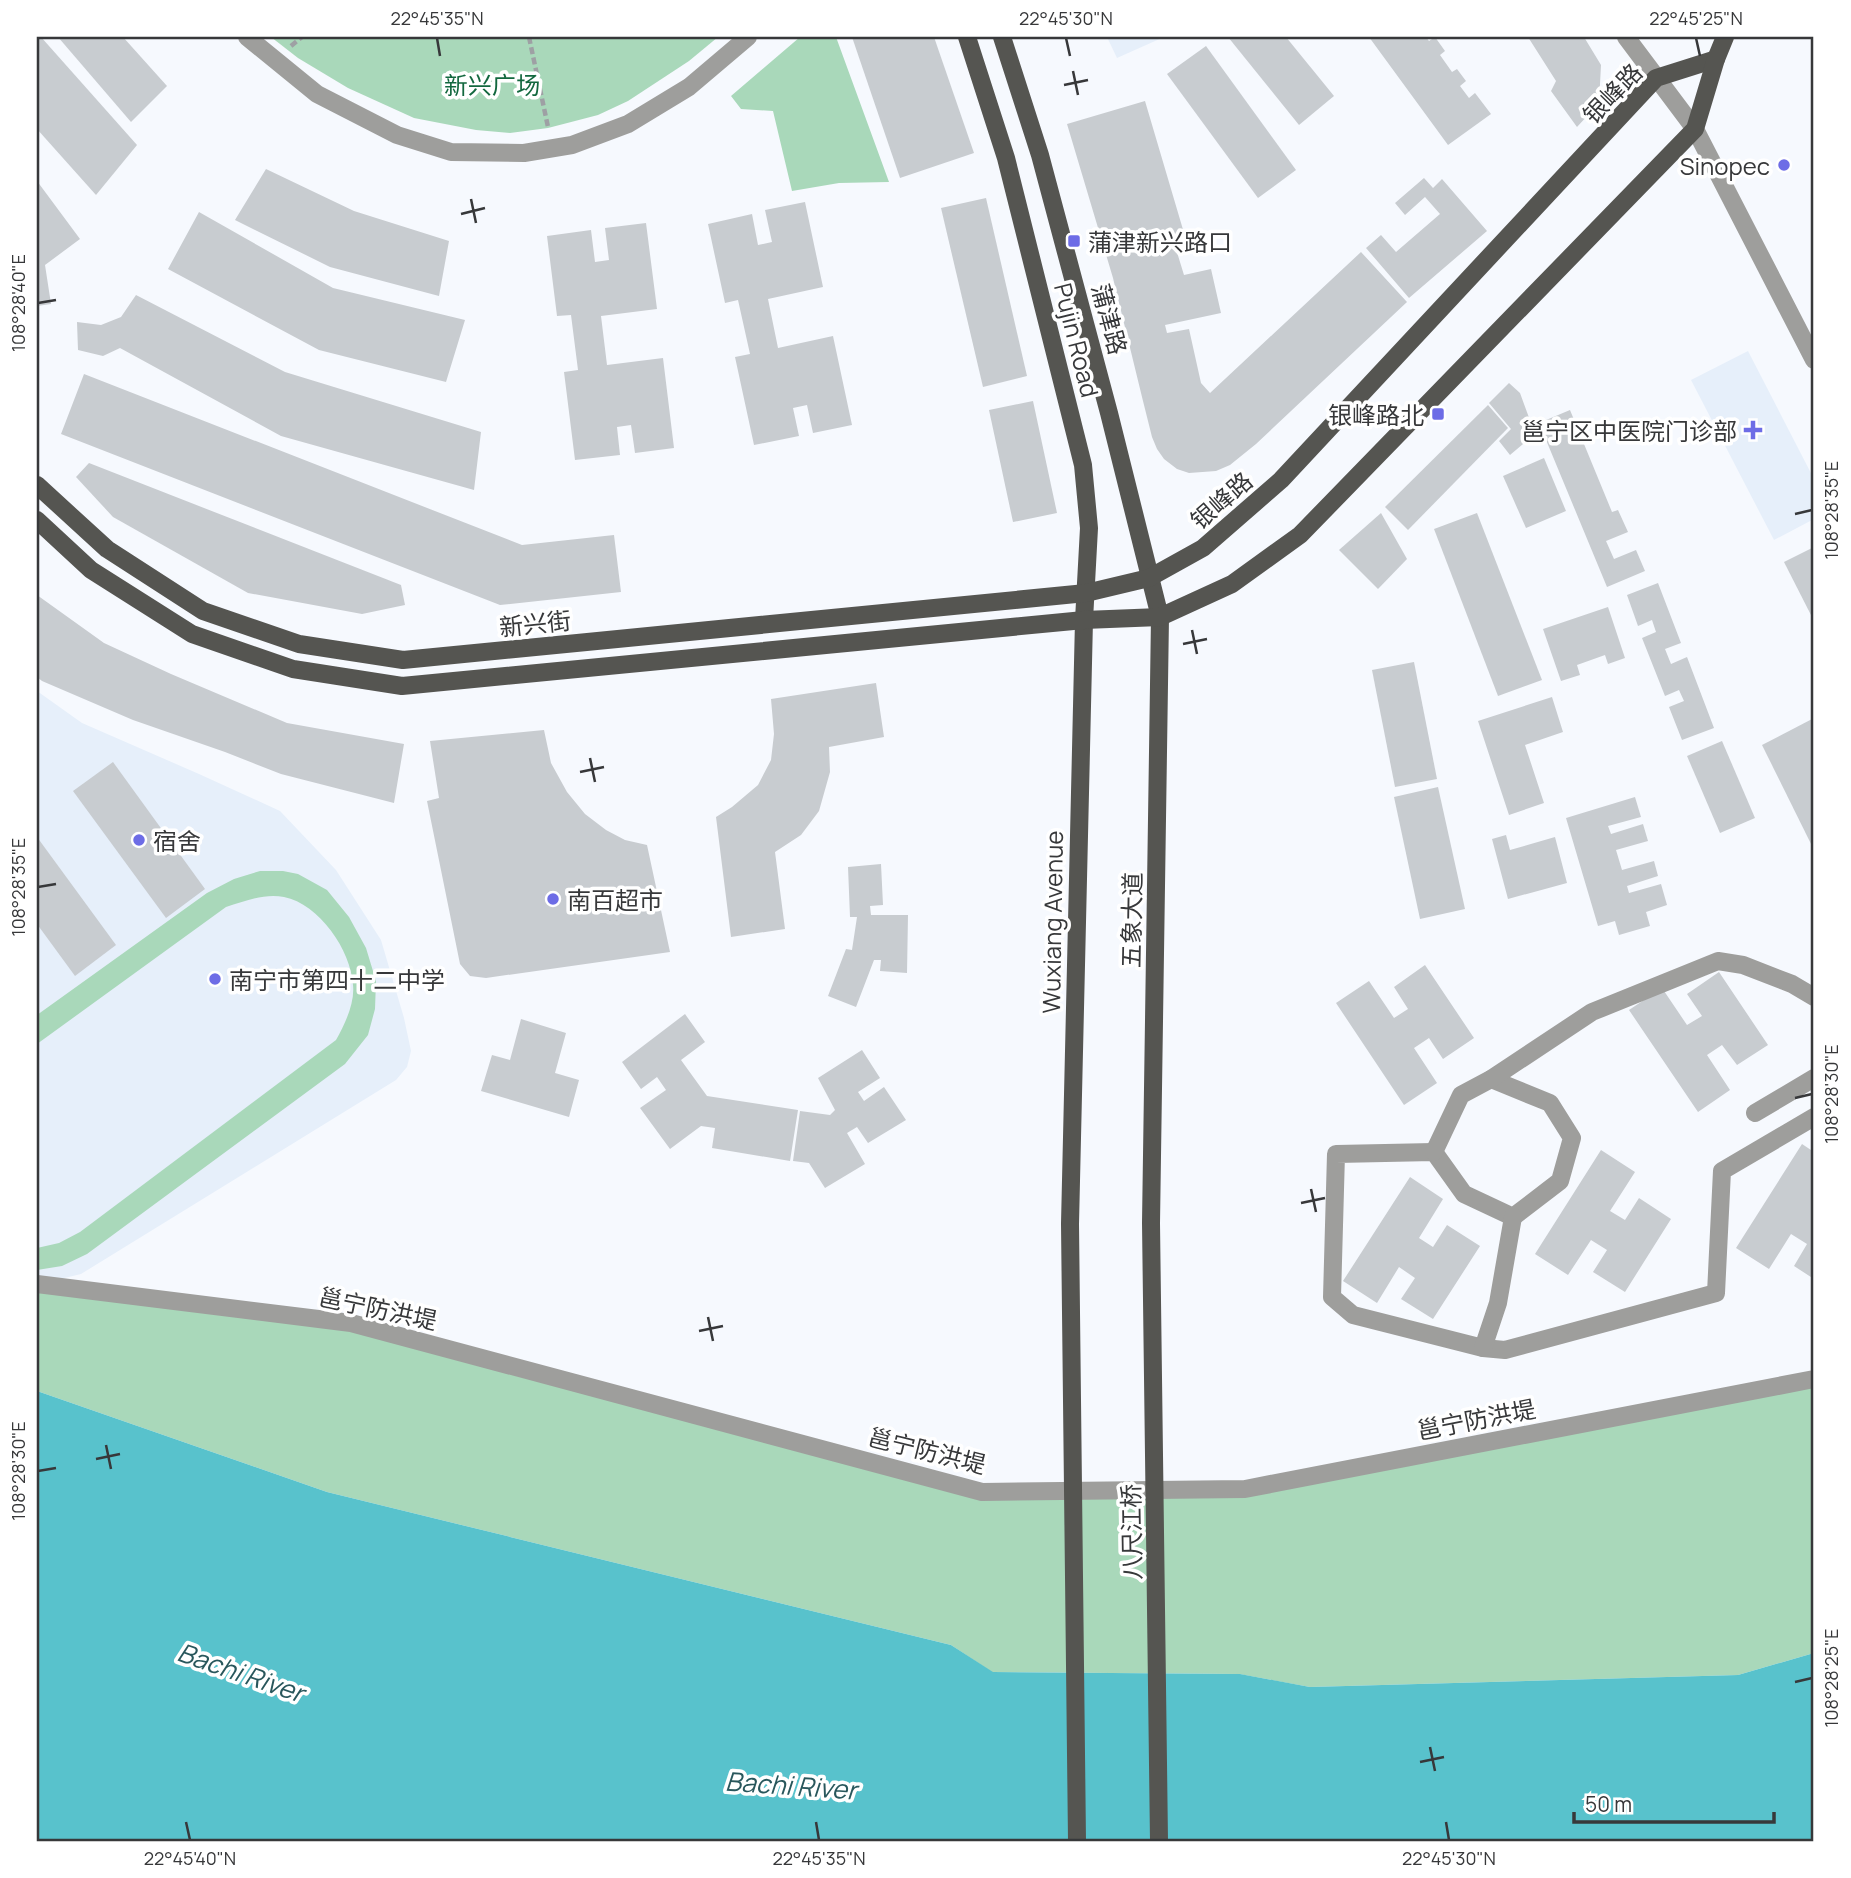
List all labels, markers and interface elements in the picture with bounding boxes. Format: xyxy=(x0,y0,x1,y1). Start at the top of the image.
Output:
text: 22°45'35"N xyxy=(390,6,484,30)
text: 22°45'30"N xyxy=(1019,6,1113,30)
text: 22°45'25"N xyxy=(1649,6,1743,30)
street label: 银峰路 xyxy=(1575,56,1649,130)
park label: 新兴广场 xyxy=(444,68,540,101)
place label: Sinopec xyxy=(1680,149,1770,182)
marker: Sinopec xyxy=(1776,157,1792,173)
place label: 蒲津新兴路口 xyxy=(1088,225,1232,258)
marker: 蒲津新兴路口 xyxy=(1066,233,1082,249)
text: 108°28'40"E xyxy=(6,254,30,352)
street label: Pujin Road xyxy=(1047,280,1107,400)
street label: 蒲津路 xyxy=(1085,280,1135,358)
place label: 银峰路北 xyxy=(1328,398,1424,431)
marker: 银峰路北 xyxy=(1430,406,1446,422)
place label: 邕宁区中医院门诊部 xyxy=(1521,414,1737,447)
marker: 邕宁区中医院门诊部 xyxy=(1743,420,1763,440)
text: 108°28'35"E xyxy=(1819,461,1843,559)
street label: 银峰路 xyxy=(1183,464,1259,536)
street label: 新兴街 xyxy=(497,603,573,643)
place label: 宿舍 xyxy=(153,824,201,857)
street label: Wuxiang Avenue xyxy=(1034,830,1070,1014)
marker: 宿舍 xyxy=(131,832,147,848)
text: 108°28'35"E xyxy=(6,838,30,936)
street label: 五象大道 xyxy=(1114,872,1148,968)
place label: 南百超市 xyxy=(567,883,663,916)
marker: 南百超市 xyxy=(545,891,561,907)
place label: 南宁市第四十二中学 xyxy=(229,963,445,996)
marker: 南宁市第四十二中学 xyxy=(207,971,223,987)
text: 108°28'30"E xyxy=(1819,1044,1843,1144)
street label: 邕宁防洪堤 xyxy=(316,1279,440,1337)
street label: 邕宁防洪堤 xyxy=(1414,1391,1538,1447)
street label: 邕宁防洪堤 xyxy=(865,1419,989,1481)
text: 108°28'30"E xyxy=(6,1421,30,1521)
street label: 八尺江桥 xyxy=(1114,1484,1148,1580)
text: 108°28'25"E xyxy=(1819,1628,1843,1728)
water label: Bachi River xyxy=(173,1634,312,1712)
water label: Bachi River xyxy=(724,1762,861,1808)
scale bar xyxy=(1574,1780,1774,1824)
text: 50 m xyxy=(1585,1790,1632,1818)
text: 22°45'40"N xyxy=(144,1846,236,1870)
text: 22°45'35"N xyxy=(772,1846,866,1870)
text: 22°45'30"N xyxy=(1402,1846,1496,1870)

